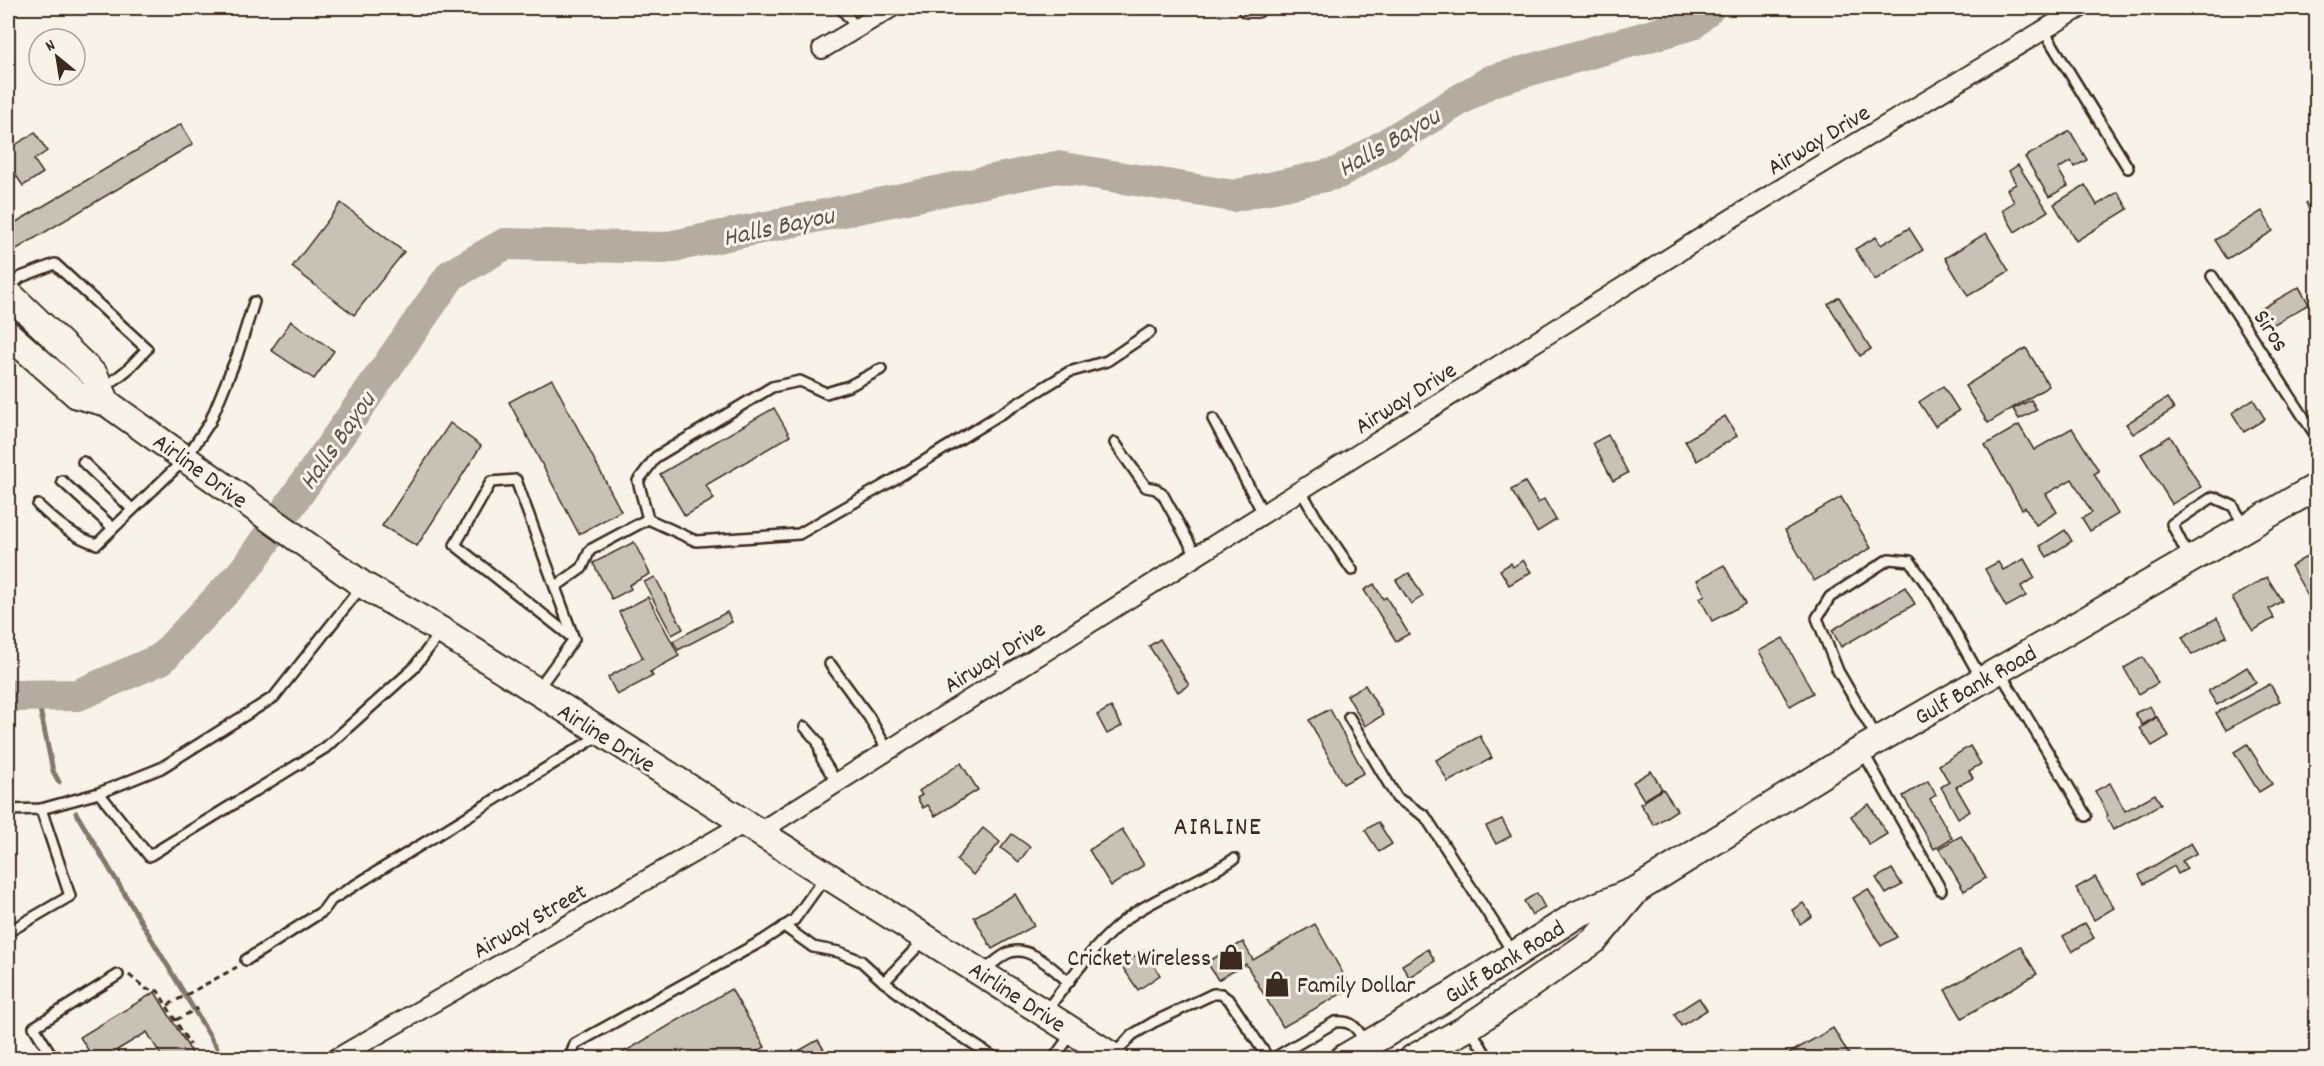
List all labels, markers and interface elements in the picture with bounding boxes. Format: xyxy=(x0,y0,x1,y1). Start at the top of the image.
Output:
north arrow xyxy=(27,27,87,87)
text: N xyxy=(42,34,60,58)
street label: Airway Drive xyxy=(1762,97,1877,186)
water label: Halls Bayou xyxy=(1332,99,1449,188)
water label: Halls Bayou xyxy=(720,198,839,258)
street label: Siros xyxy=(2243,304,2296,360)
street label: Airway Drive xyxy=(1349,355,1464,444)
water label: Halls Bayou xyxy=(291,384,387,499)
street label: Airline Drive xyxy=(145,426,254,518)
street label: Airway Drive xyxy=(938,614,1053,703)
street label: Gulf Bank Road xyxy=(1909,638,2044,735)
street label: Airline Drive xyxy=(550,696,661,783)
district label: AIRLINE xyxy=(1174,810,1262,847)
street label: Airway Street xyxy=(467,876,594,969)
street label: Gulf Bank Road xyxy=(1439,913,1572,1014)
shop icon: Cricket Wireless xyxy=(1216,942,1246,972)
place label: Cricket Wireless xyxy=(1067,943,1211,977)
street label: Airline Drive xyxy=(961,954,1072,1043)
shop icon: Family Dollar xyxy=(1262,969,1292,999)
place label: Family Dollar xyxy=(1297,970,1416,1004)

